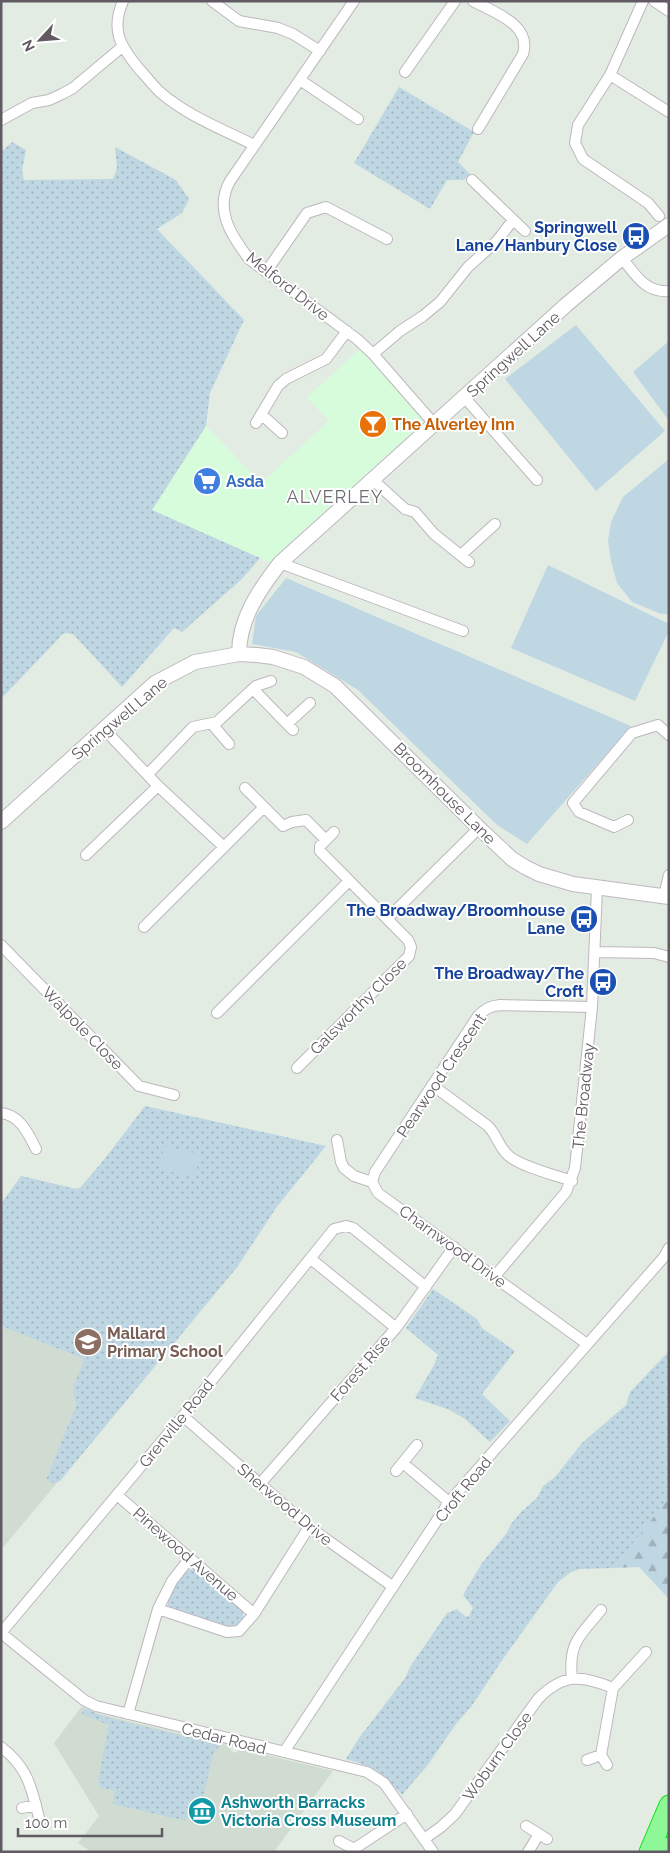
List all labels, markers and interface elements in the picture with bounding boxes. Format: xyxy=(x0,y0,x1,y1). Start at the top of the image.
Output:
north arrow xyxy=(15,15,65,65)
text: N xyxy=(19,37,38,54)
place label: Springwell Lane/Hanbury Close xyxy=(456,218,618,255)
bus stop icon: Springwell Lane/Hanbury Close xyxy=(621,221,651,251)
street label: Melford Drive xyxy=(243,248,333,325)
street label: Springwell Lane xyxy=(463,307,564,401)
bar icon: The Alverley Inn xyxy=(358,409,388,439)
place label: The Alverley Inn xyxy=(392,415,515,434)
supermarket icon: Asda xyxy=(192,466,222,496)
place label: Asda xyxy=(226,472,264,491)
district label: ALVERLEY xyxy=(287,486,383,507)
street label: Springwell Lane xyxy=(68,673,171,764)
street label: Broomhouse Lane xyxy=(390,739,499,848)
place label: The Broadway/Broomhouse Lane xyxy=(346,901,565,938)
bus stop icon: The Broadway/Broomhouse Lane xyxy=(569,904,599,934)
street label: Galsworthy Close xyxy=(306,954,411,1059)
place label: The Broadway/The Croft xyxy=(434,964,584,1001)
bus stop icon: The Broadway/The Croft xyxy=(588,967,618,997)
street label: Walpole Close xyxy=(38,983,127,1074)
street label: Pearwood Crescent xyxy=(393,1009,490,1141)
street label: The Broadway xyxy=(568,1042,599,1150)
street label: Charnwood Drive xyxy=(395,1201,510,1292)
place label: Mallard Primary School xyxy=(107,1324,224,1361)
school or university icon: Mallard Primary School xyxy=(73,1327,103,1357)
street label: Forest Rise xyxy=(327,1331,394,1405)
street label: Grenville Road xyxy=(135,1375,218,1471)
street label: Croft Road xyxy=(431,1453,496,1526)
street label: Sherwood Drive xyxy=(233,1459,336,1550)
street label: Pinewood Avenue xyxy=(129,1503,242,1605)
street label: Woburn Close xyxy=(459,1708,536,1805)
street label: Cedar Road xyxy=(179,1719,268,1758)
place label: Ashworth Barracks Victoria Cross Museum xyxy=(221,1793,396,1830)
museum icon: Ashworth Barracks Victoria Cross Museum xyxy=(187,1796,217,1826)
scale bar xyxy=(18,1806,161,1838)
text: 100 m xyxy=(25,1814,67,1832)

